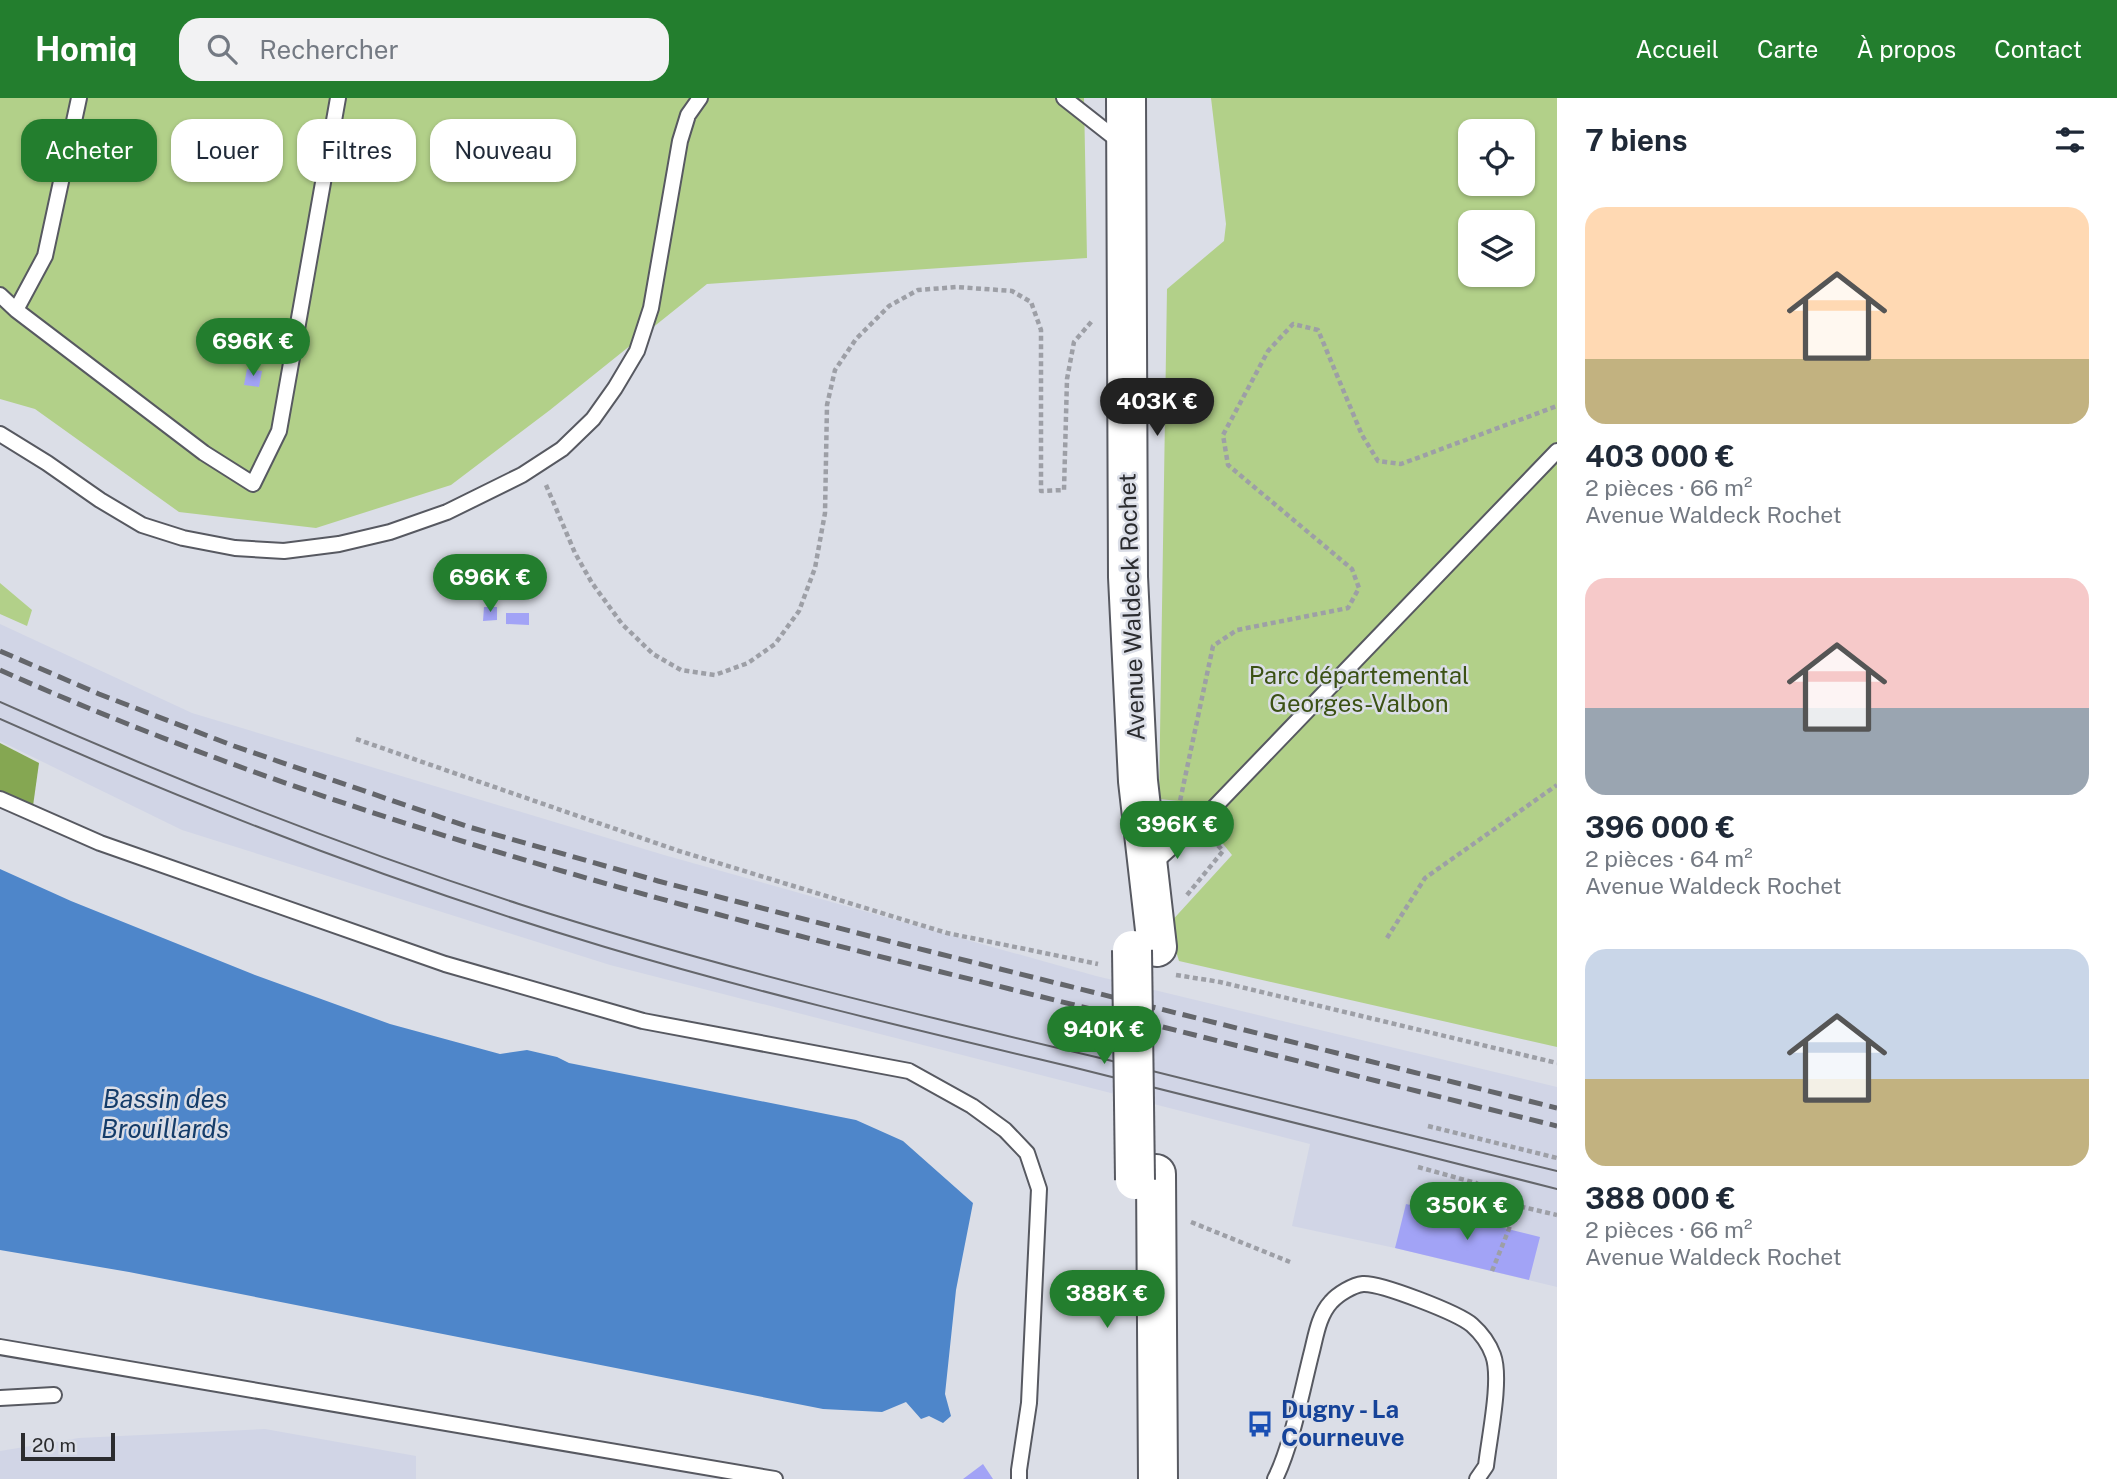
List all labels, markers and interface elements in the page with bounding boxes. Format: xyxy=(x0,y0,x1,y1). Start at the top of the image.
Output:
search box xyxy=(179,18,669,81)
text: Homiq xyxy=(35,30,137,68)
icon: search xyxy=(203,30,241,68)
text: Rechercher xyxy=(259,34,399,65)
text: Accueil xyxy=(1636,35,1719,63)
text: Carte xyxy=(1757,35,1818,63)
text: À propos xyxy=(1856,35,1956,63)
text: Contact xyxy=(1994,35,2082,63)
chip: Acheter xyxy=(21,119,157,182)
chip: Louer xyxy=(171,119,283,182)
chip: Filtres xyxy=(297,119,416,182)
chip: Nouveau xyxy=(430,119,576,182)
map controls xyxy=(1458,119,1535,287)
button: locate xyxy=(1458,119,1535,196)
icon: filters xyxy=(2051,121,2089,159)
text: 7 biens xyxy=(1585,122,1688,158)
button: layers xyxy=(1458,210,1535,287)
icon: home xyxy=(1774,253,1900,379)
pin: 696K € xyxy=(196,318,310,378)
text: 696K € xyxy=(212,327,294,354)
pin: 403K € xyxy=(1100,378,1214,438)
text: 403K € xyxy=(1116,387,1198,414)
text: 403 000 € xyxy=(1585,438,1735,474)
street label: Avenue Waldeck Rochet xyxy=(1112,473,1150,741)
text: 2 pièces · 66 m² xyxy=(1585,474,1752,501)
text: Avenue Waldeck Rochet xyxy=(1585,501,1842,528)
pin: 696K € xyxy=(433,554,547,614)
text: 696K € xyxy=(449,563,531,590)
icon: home xyxy=(1774,624,1900,750)
park label: Parc départemental Georges-Valbon xyxy=(1249,661,1469,717)
pin: 396K € xyxy=(1120,802,1234,861)
text: 396 000 € xyxy=(1585,809,1735,845)
text: 396K € xyxy=(1136,810,1218,837)
text: 2 pièces · 64 m² xyxy=(1585,845,1753,872)
text: Avenue Waldeck Rochet xyxy=(1585,872,1842,899)
icon: home xyxy=(1774,995,1900,1121)
pin: 940K € xyxy=(1047,1006,1161,1066)
text: 940K € xyxy=(1063,1015,1145,1042)
water label: Bassin des Brouillards xyxy=(101,1083,229,1144)
text: 388 000 € xyxy=(1585,1180,1736,1216)
pin: 350K € xyxy=(1410,1182,1524,1242)
text: 350K € xyxy=(1426,1191,1508,1218)
text: 2 pièces · 66 m² xyxy=(1585,1216,1752,1243)
text: Avenue Waldeck Rochet xyxy=(1585,1243,1842,1270)
pin: 388K € xyxy=(1050,1270,1164,1330)
text: 388K € xyxy=(1066,1279,1148,1306)
place label: Dugny - La Courneuve xyxy=(1281,1395,1404,1451)
bus stop icon: Dugny - La Courneuve xyxy=(1245,1409,1275,1439)
scale bar xyxy=(21,1430,116,1462)
text: 20 m xyxy=(32,1434,76,1456)

